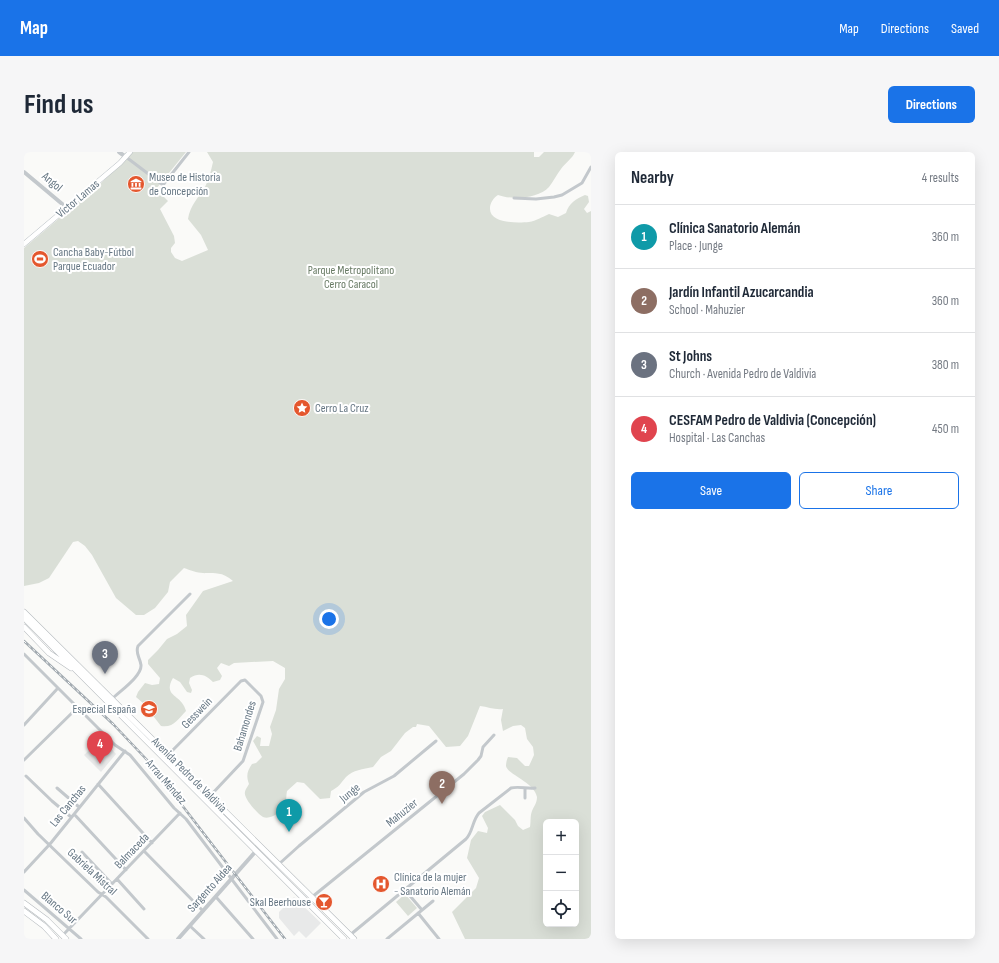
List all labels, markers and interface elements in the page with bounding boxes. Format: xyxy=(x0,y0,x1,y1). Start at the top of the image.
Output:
text: Map xyxy=(20,17,48,40)
text: Map xyxy=(839,20,859,37)
text: Directions xyxy=(881,20,929,37)
text: Saved xyxy=(951,20,979,37)
button: Directions xyxy=(888,86,975,123)
text: Find us xyxy=(24,88,93,121)
street label: Angol xyxy=(38,168,65,195)
text: Nearby xyxy=(631,168,674,188)
place label: Museo de Historia de Concepción xyxy=(149,170,221,199)
text: 4 results xyxy=(922,170,959,186)
museum icon: Museo de Historia de Concepción xyxy=(126,174,146,194)
street label: Víctor Lamas xyxy=(53,177,103,221)
text: Clínica Sanatorio Alemán xyxy=(669,219,800,238)
text: 1 xyxy=(641,229,647,245)
text: 360 m xyxy=(932,229,959,245)
text: Place · Junge xyxy=(669,238,723,254)
place label: Cancha Baby-Fútbol Parque Ecuador xyxy=(53,245,134,274)
sports icon: Cancha Baby-Fútbol Parque Ecuador xyxy=(30,249,50,269)
park label: Parque Metropolitano Cerro Caracol xyxy=(308,263,394,292)
text: Jardín Infantil Azucarcandia xyxy=(669,283,814,302)
text: 2 xyxy=(641,293,647,309)
text: 360 m xyxy=(932,293,959,309)
text: School · Mahuzier xyxy=(669,302,745,318)
text: St Johns xyxy=(669,347,712,366)
text: 3 xyxy=(641,357,647,373)
text: 380 m xyxy=(932,357,959,373)
text: Church · Avenida Pedro de Valdivia xyxy=(669,366,816,382)
place icon: Cerro La Cruz xyxy=(292,398,312,418)
place label: Cerro La Cruz xyxy=(315,401,369,416)
text: CESFAM Pedro de Valdivia (Concepción) xyxy=(669,411,876,430)
text: 4 xyxy=(641,421,647,437)
text: 450 m xyxy=(932,421,959,437)
text: Hospital · Las Canchas xyxy=(669,430,765,446)
button: Save xyxy=(631,472,791,509)
button: Share xyxy=(799,472,959,509)
your location xyxy=(319,609,339,629)
pin: 3 xyxy=(92,641,118,674)
street label: Gesswein xyxy=(178,694,216,732)
school or university icon: Especial España xyxy=(139,699,159,719)
street label: Bahamondes xyxy=(230,699,260,753)
place label: Especial España xyxy=(73,702,136,717)
pin: 4 xyxy=(87,731,113,764)
street label: Avenida Pedro de Valdivia xyxy=(147,733,230,816)
street label: Arrau Méndez xyxy=(142,756,190,808)
pin: 2 xyxy=(429,771,455,804)
street label: Junge xyxy=(336,780,363,806)
street label: Las Canchas xyxy=(47,782,89,830)
street label: Mahuzier xyxy=(383,795,421,830)
pin: 1 xyxy=(276,799,302,832)
map controls xyxy=(543,819,579,927)
button: + xyxy=(543,819,579,855)
street label: Balmaceda xyxy=(111,830,153,872)
street label: Gabriela Mistral xyxy=(64,845,120,899)
button: − xyxy=(543,855,579,891)
street label: Sargento Aldea xyxy=(184,860,236,915)
place label: Clínica de la mujer - Sanatorio Alemán xyxy=(394,870,471,899)
hospital icon: Clínica de la mujer - Sanatorio Alemán xyxy=(371,874,391,894)
street label: Blanco Sur xyxy=(38,889,81,928)
button: locate xyxy=(543,891,579,927)
bar icon: Skal Beerhouse xyxy=(314,892,334,912)
place label: Skal Beerhouse xyxy=(250,895,311,910)

